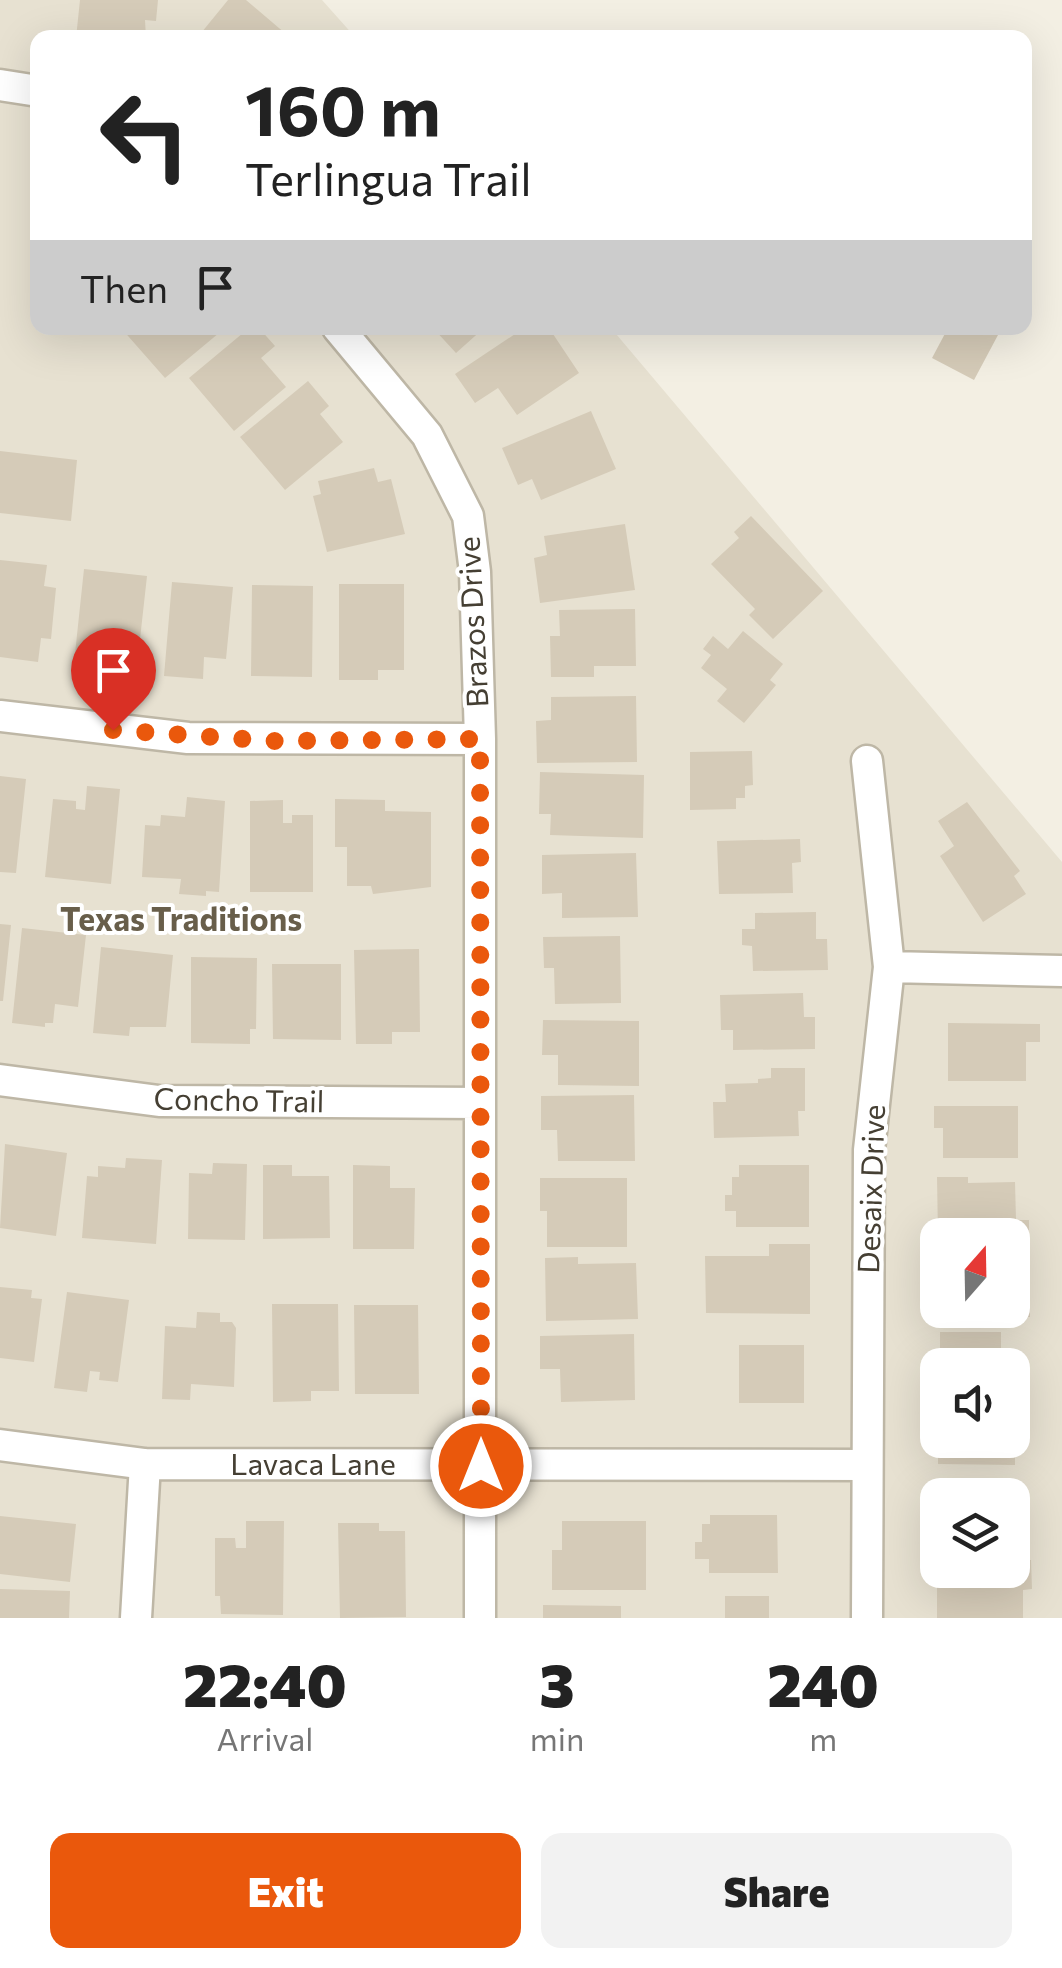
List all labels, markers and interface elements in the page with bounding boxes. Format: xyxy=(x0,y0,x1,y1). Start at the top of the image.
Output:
text: 160 m xyxy=(245,65,441,150)
icon: left xyxy=(80,70,210,200)
text: Terlingua Trail xyxy=(245,150,532,205)
icon: arrive xyxy=(188,260,243,315)
text: Then xyxy=(80,264,168,311)
street label: Brazos Drive xyxy=(449,536,494,709)
pin xyxy=(71,628,156,731)
icon: arrive xyxy=(86,643,141,698)
district label: Texas Traditions xyxy=(60,898,302,938)
street label: Concho Trail xyxy=(153,1079,325,1118)
street label: Desaix Drive xyxy=(848,1104,891,1274)
north arrow xyxy=(920,1218,1030,1328)
map controls xyxy=(920,1218,1030,1588)
button: sound xyxy=(920,1348,1030,1458)
position arrow xyxy=(429,1414,533,1518)
street label: Lavaca Lane xyxy=(230,1444,396,1481)
button: layers xyxy=(920,1478,1030,1588)
text: 22:40 xyxy=(183,1646,347,1719)
text: 3 xyxy=(539,1646,575,1719)
text: 240 xyxy=(767,1646,879,1719)
text: Arrival xyxy=(216,1718,313,1758)
text: min xyxy=(530,1718,584,1758)
text: m xyxy=(809,1718,837,1758)
button: Exit xyxy=(50,1833,521,1948)
button: Share xyxy=(541,1833,1012,1948)

